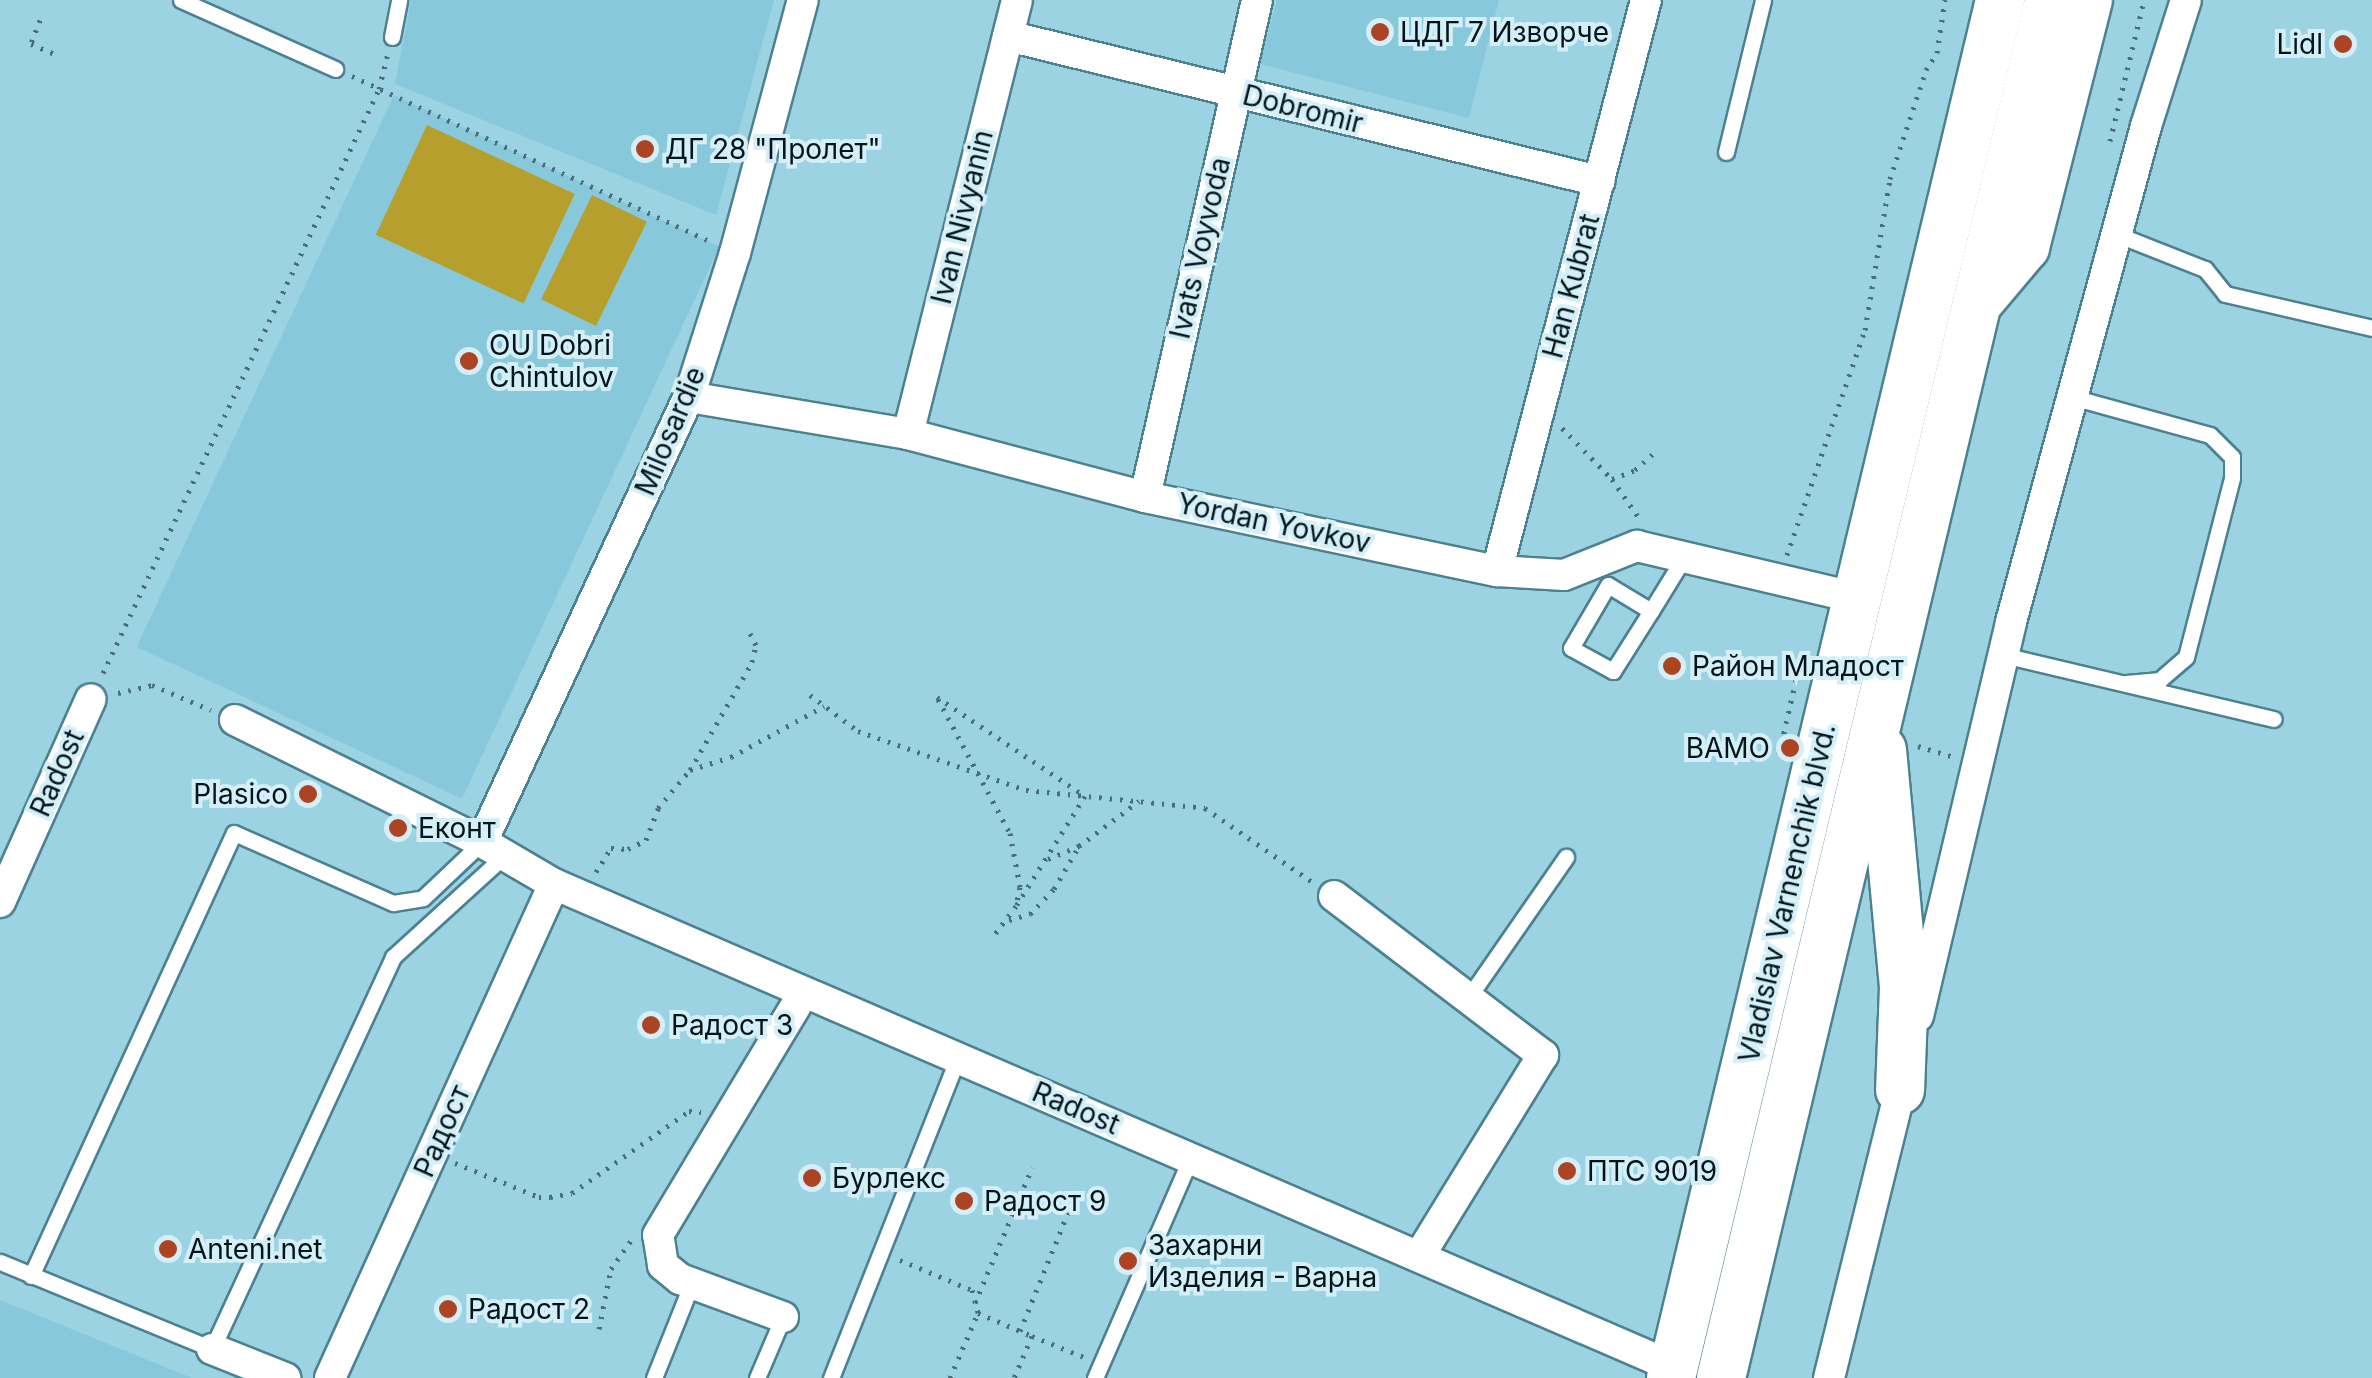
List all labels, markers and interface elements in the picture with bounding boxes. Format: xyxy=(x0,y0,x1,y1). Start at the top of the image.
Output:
place label: ЦДГ 7 Изворче xyxy=(1400,15,1609,49)
marker: ЦДГ 7 Изворче xyxy=(1369,21,1391,43)
place label: Lidl xyxy=(2276,27,2323,61)
marker: Lidl xyxy=(2332,33,2354,55)
street label: Dobromir xyxy=(1239,78,1367,140)
street label: Ivan Nivyanin xyxy=(924,126,1000,308)
place label: ДГ 28 "Пролет" xyxy=(665,132,881,166)
marker: ДГ 28 "Пролет" xyxy=(634,138,656,160)
street label: Ivats Voyvoda xyxy=(1163,154,1237,342)
street label: Han Kubrat xyxy=(1536,210,1606,362)
place label: OU Dobri Chintulov xyxy=(489,328,614,394)
marker: OU Dobri Chintulov xyxy=(458,350,480,372)
street label: Milosardie xyxy=(628,362,712,500)
street label: Yordan Yovkov xyxy=(1174,486,1374,560)
place label: Район Младост xyxy=(1692,649,1904,683)
marker: Район Младост xyxy=(1661,655,1683,677)
street label: Vladislav Varnenchik blvd. xyxy=(1732,720,1842,1066)
street label: Radost xyxy=(23,724,91,822)
place label: ВАМО xyxy=(1686,731,1770,765)
marker: ВАМО xyxy=(1779,737,1801,759)
place label: Plasico xyxy=(193,777,288,811)
marker: Plasico xyxy=(297,783,319,805)
place label: Еконт xyxy=(418,811,496,845)
marker: Еконт xyxy=(387,817,409,839)
place label: Радост 3 xyxy=(671,1008,793,1042)
marker: Радост 3 xyxy=(640,1014,662,1036)
street label: Radost xyxy=(1027,1075,1125,1141)
street label: Радост xyxy=(407,1080,477,1182)
place label: ПТС 9019 xyxy=(1587,1154,1717,1188)
marker: ПТС 9019 xyxy=(1556,1160,1578,1182)
place label: Бурлекс xyxy=(832,1161,946,1195)
marker: Бурлекс xyxy=(801,1167,823,1189)
place label: Радост 9 xyxy=(984,1184,1106,1218)
marker: Радост 9 xyxy=(953,1190,975,1212)
place label: Захарни Изделия - Варна xyxy=(1148,1228,1377,1294)
place label: Anteni.net xyxy=(188,1232,322,1266)
marker: Anteni.net xyxy=(157,1238,179,1260)
marker: Захарни Изделия - Варна xyxy=(1117,1250,1139,1272)
place label: Радост 2 xyxy=(468,1292,590,1326)
marker: Радост 2 xyxy=(437,1298,459,1320)

